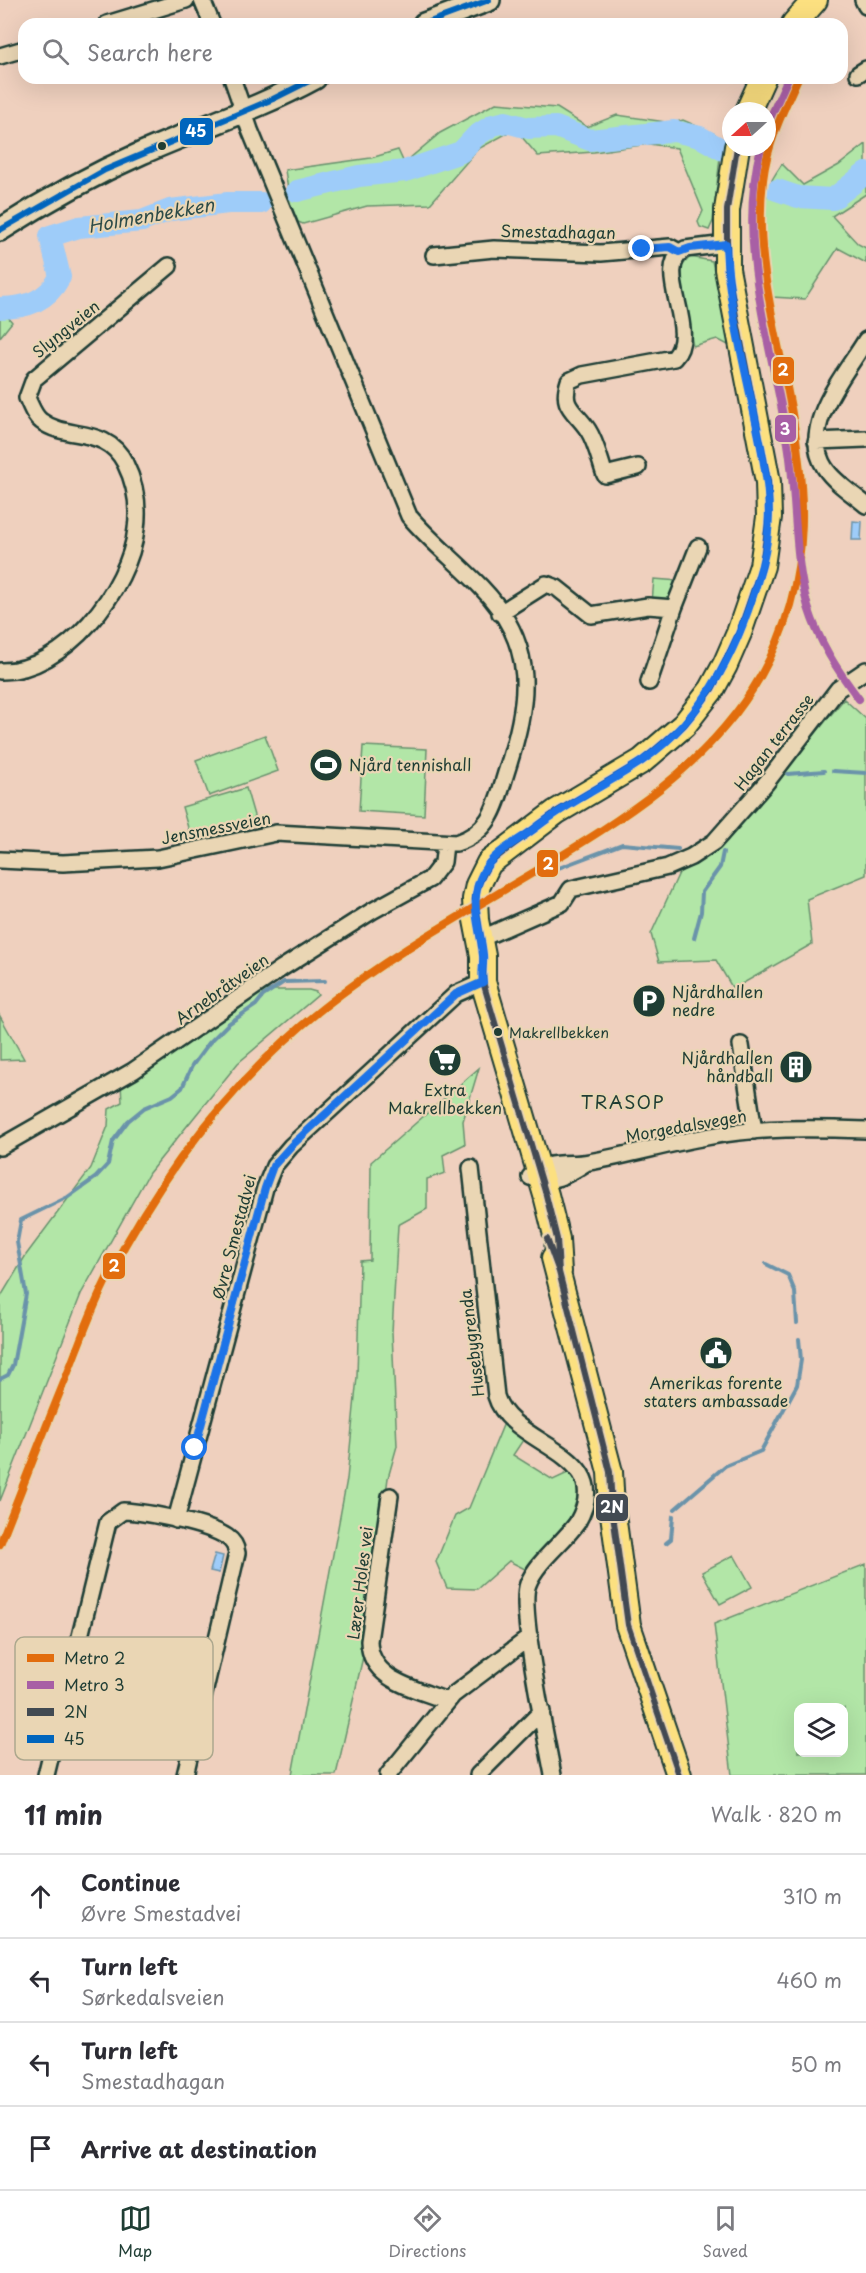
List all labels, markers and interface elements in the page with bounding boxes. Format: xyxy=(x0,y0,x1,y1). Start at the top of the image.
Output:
search box xyxy=(18,18,848,84)
icon: search xyxy=(39,35,72,68)
text: Search here xyxy=(87,35,213,68)
north arrow xyxy=(722,102,776,156)
line badge: 45 xyxy=(179,117,214,146)
text: 45 xyxy=(185,118,207,142)
unlabelled marker xyxy=(156,140,168,152)
water label: Holmenbekken xyxy=(86,190,217,239)
street label: Smestadhagan xyxy=(500,218,616,244)
route end xyxy=(628,235,654,261)
street label: Slyngveien xyxy=(27,294,104,363)
line badge: 2 xyxy=(772,356,795,385)
text: 2 xyxy=(777,357,789,381)
line badge: 3 xyxy=(774,414,797,443)
text: 3 xyxy=(780,416,790,440)
street label: Hagan terrasse xyxy=(728,688,819,795)
sports icon: Njård tennishall xyxy=(308,747,344,783)
place label: Njård tennishall xyxy=(349,752,471,776)
street label: Jensmessveien xyxy=(159,805,273,849)
line badge: 2 xyxy=(536,849,559,878)
text: 2 xyxy=(542,851,554,875)
street label: Arnebråtveien xyxy=(170,947,273,1029)
place label: Njårdhallen nedre xyxy=(672,979,763,1021)
parking icon: Njårdhallen nedre xyxy=(631,983,667,1019)
place label: Makrellbekken xyxy=(509,1022,609,1043)
marker: Makrellbekken xyxy=(492,1026,504,1038)
supermarket icon: Extra Makrellbekken xyxy=(427,1042,463,1078)
place label: Njårdhallen håndball xyxy=(682,1045,773,1087)
building icon: Njårdhallen håndball xyxy=(778,1049,814,1085)
place label: Extra Makrellbekken xyxy=(388,1077,502,1119)
district label: TRASOP xyxy=(581,1088,665,1115)
street label: Morgedalsvegen xyxy=(623,1103,748,1147)
street label: Øvre Smestadvei xyxy=(205,1172,261,1302)
line badge: 2 xyxy=(102,1252,126,1280)
text: 2 xyxy=(108,1253,120,1277)
street label: Husebygrenda xyxy=(452,1288,490,1398)
public building icon: Amerikas forente staters ambassade xyxy=(698,1335,734,1371)
place label: Amerikas forente staters ambassade xyxy=(644,1370,788,1412)
route start xyxy=(181,1434,207,1460)
line badge: 2N xyxy=(595,1493,629,1522)
text: 2N xyxy=(600,1494,624,1518)
street label: Lærer Holes vei xyxy=(340,1525,378,1641)
legend xyxy=(15,1637,213,1760)
text: Metro 2 xyxy=(64,1645,125,1669)
text: Metro 3 xyxy=(64,1672,124,1696)
text: 2N xyxy=(64,1699,88,1723)
map controls xyxy=(794,1703,848,1757)
button: layers xyxy=(794,1703,848,1757)
text: 45 xyxy=(64,1726,84,1750)
text: 11 min xyxy=(24,1795,103,1834)
text: Walk · 820 m xyxy=(711,1799,842,1829)
text: Continue xyxy=(81,1865,180,1898)
icon: ahead xyxy=(24,1880,57,1913)
text: 310 m xyxy=(782,1881,842,1911)
text: Øvre Smestadvei xyxy=(81,1898,241,1928)
text: Turn left xyxy=(81,1949,178,1982)
icon: left xyxy=(24,1964,57,1997)
text: 460 m xyxy=(776,1965,842,1995)
text: Sørkedalsveien xyxy=(81,1982,225,2012)
text: Turn left xyxy=(81,2033,178,2066)
icon: left xyxy=(24,2048,57,2081)
text: 50 m xyxy=(790,2049,842,2079)
text: Smestadhagan xyxy=(81,2066,225,2096)
icon: arrive xyxy=(24,2132,57,2165)
text: Arrive at destination xyxy=(81,2132,317,2165)
tab: Map xyxy=(118,2202,152,2262)
tab: Directions xyxy=(388,2202,466,2262)
tab: Saved xyxy=(702,2202,748,2262)

